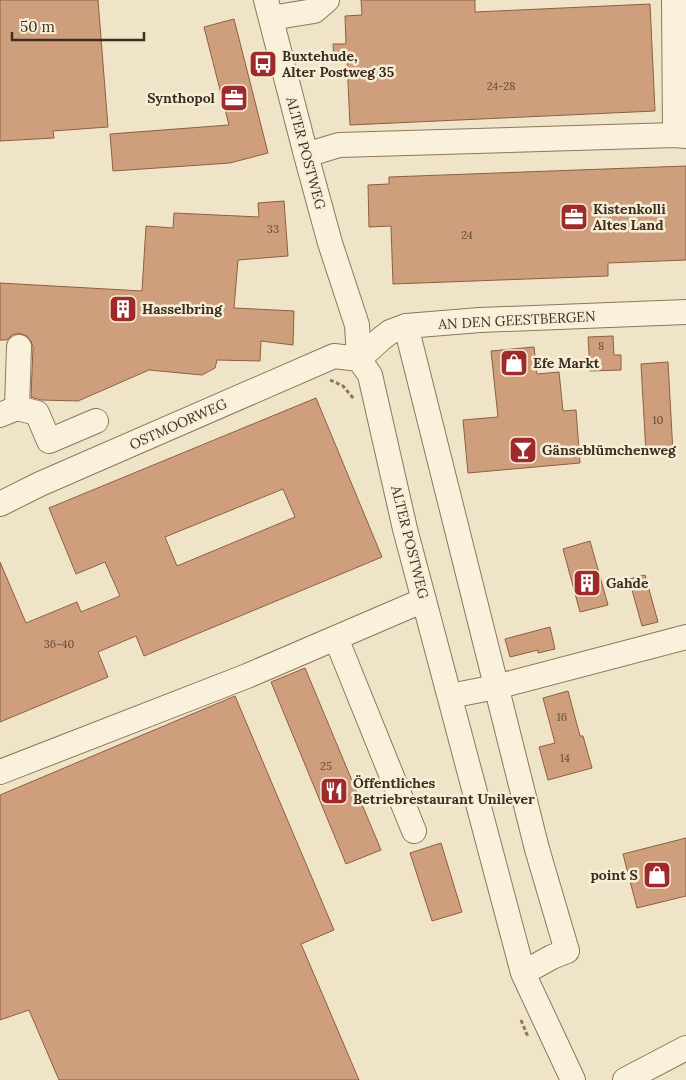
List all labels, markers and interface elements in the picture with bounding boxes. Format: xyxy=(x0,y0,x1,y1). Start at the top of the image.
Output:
scale bar xyxy=(12,10,145,42)
text: 50 m xyxy=(20,17,55,36)
place label: Buxtehude, Alter Postweg 35 xyxy=(282,47,395,81)
bus stop icon: Buxtehude, Alter Postweg 35 xyxy=(248,49,278,79)
house number: 24-28 xyxy=(487,79,515,93)
office icon: Synthopol xyxy=(219,83,249,113)
place label: Synthopol xyxy=(147,89,216,107)
street label: ALTER POSTWEG xyxy=(282,94,330,212)
place label: Kistenkolli Altes Land xyxy=(593,200,666,234)
office icon: Kistenkolli Altes Land xyxy=(559,202,589,232)
house number: 33 xyxy=(267,222,279,236)
house number: 24 xyxy=(461,228,473,242)
building icon: Hasselbring xyxy=(108,294,138,324)
place label: Hasselbring xyxy=(142,300,223,318)
street label: AN DEN GEESTBERGEN xyxy=(437,307,596,333)
house number: 8 xyxy=(598,339,604,353)
shop icon: Efe Markt xyxy=(499,348,529,378)
place label: Efe Markt xyxy=(533,354,600,372)
street label: OSTMOORWEG xyxy=(126,394,230,454)
house number: 10 xyxy=(653,413,664,427)
bar icon: Gänseblümchenweg xyxy=(508,435,538,465)
place label: Gänseblümchenweg xyxy=(542,441,677,459)
street label: ALTER POSTWEG xyxy=(387,483,433,601)
building icon: Gahde xyxy=(572,568,602,598)
place label: Gahde xyxy=(606,574,649,592)
house number: 36-40 xyxy=(44,637,74,651)
house number: 16 xyxy=(557,710,567,724)
house number: 14 xyxy=(560,751,570,765)
house number: 25 xyxy=(320,759,332,773)
place label: Öffentliches Betriebrestaurant Unilever xyxy=(353,774,535,808)
restaurant icon: Öffentliches Betriebrestaurant Unilever xyxy=(319,776,349,806)
shop icon: point S xyxy=(642,860,672,890)
place label: point S xyxy=(590,866,638,884)

